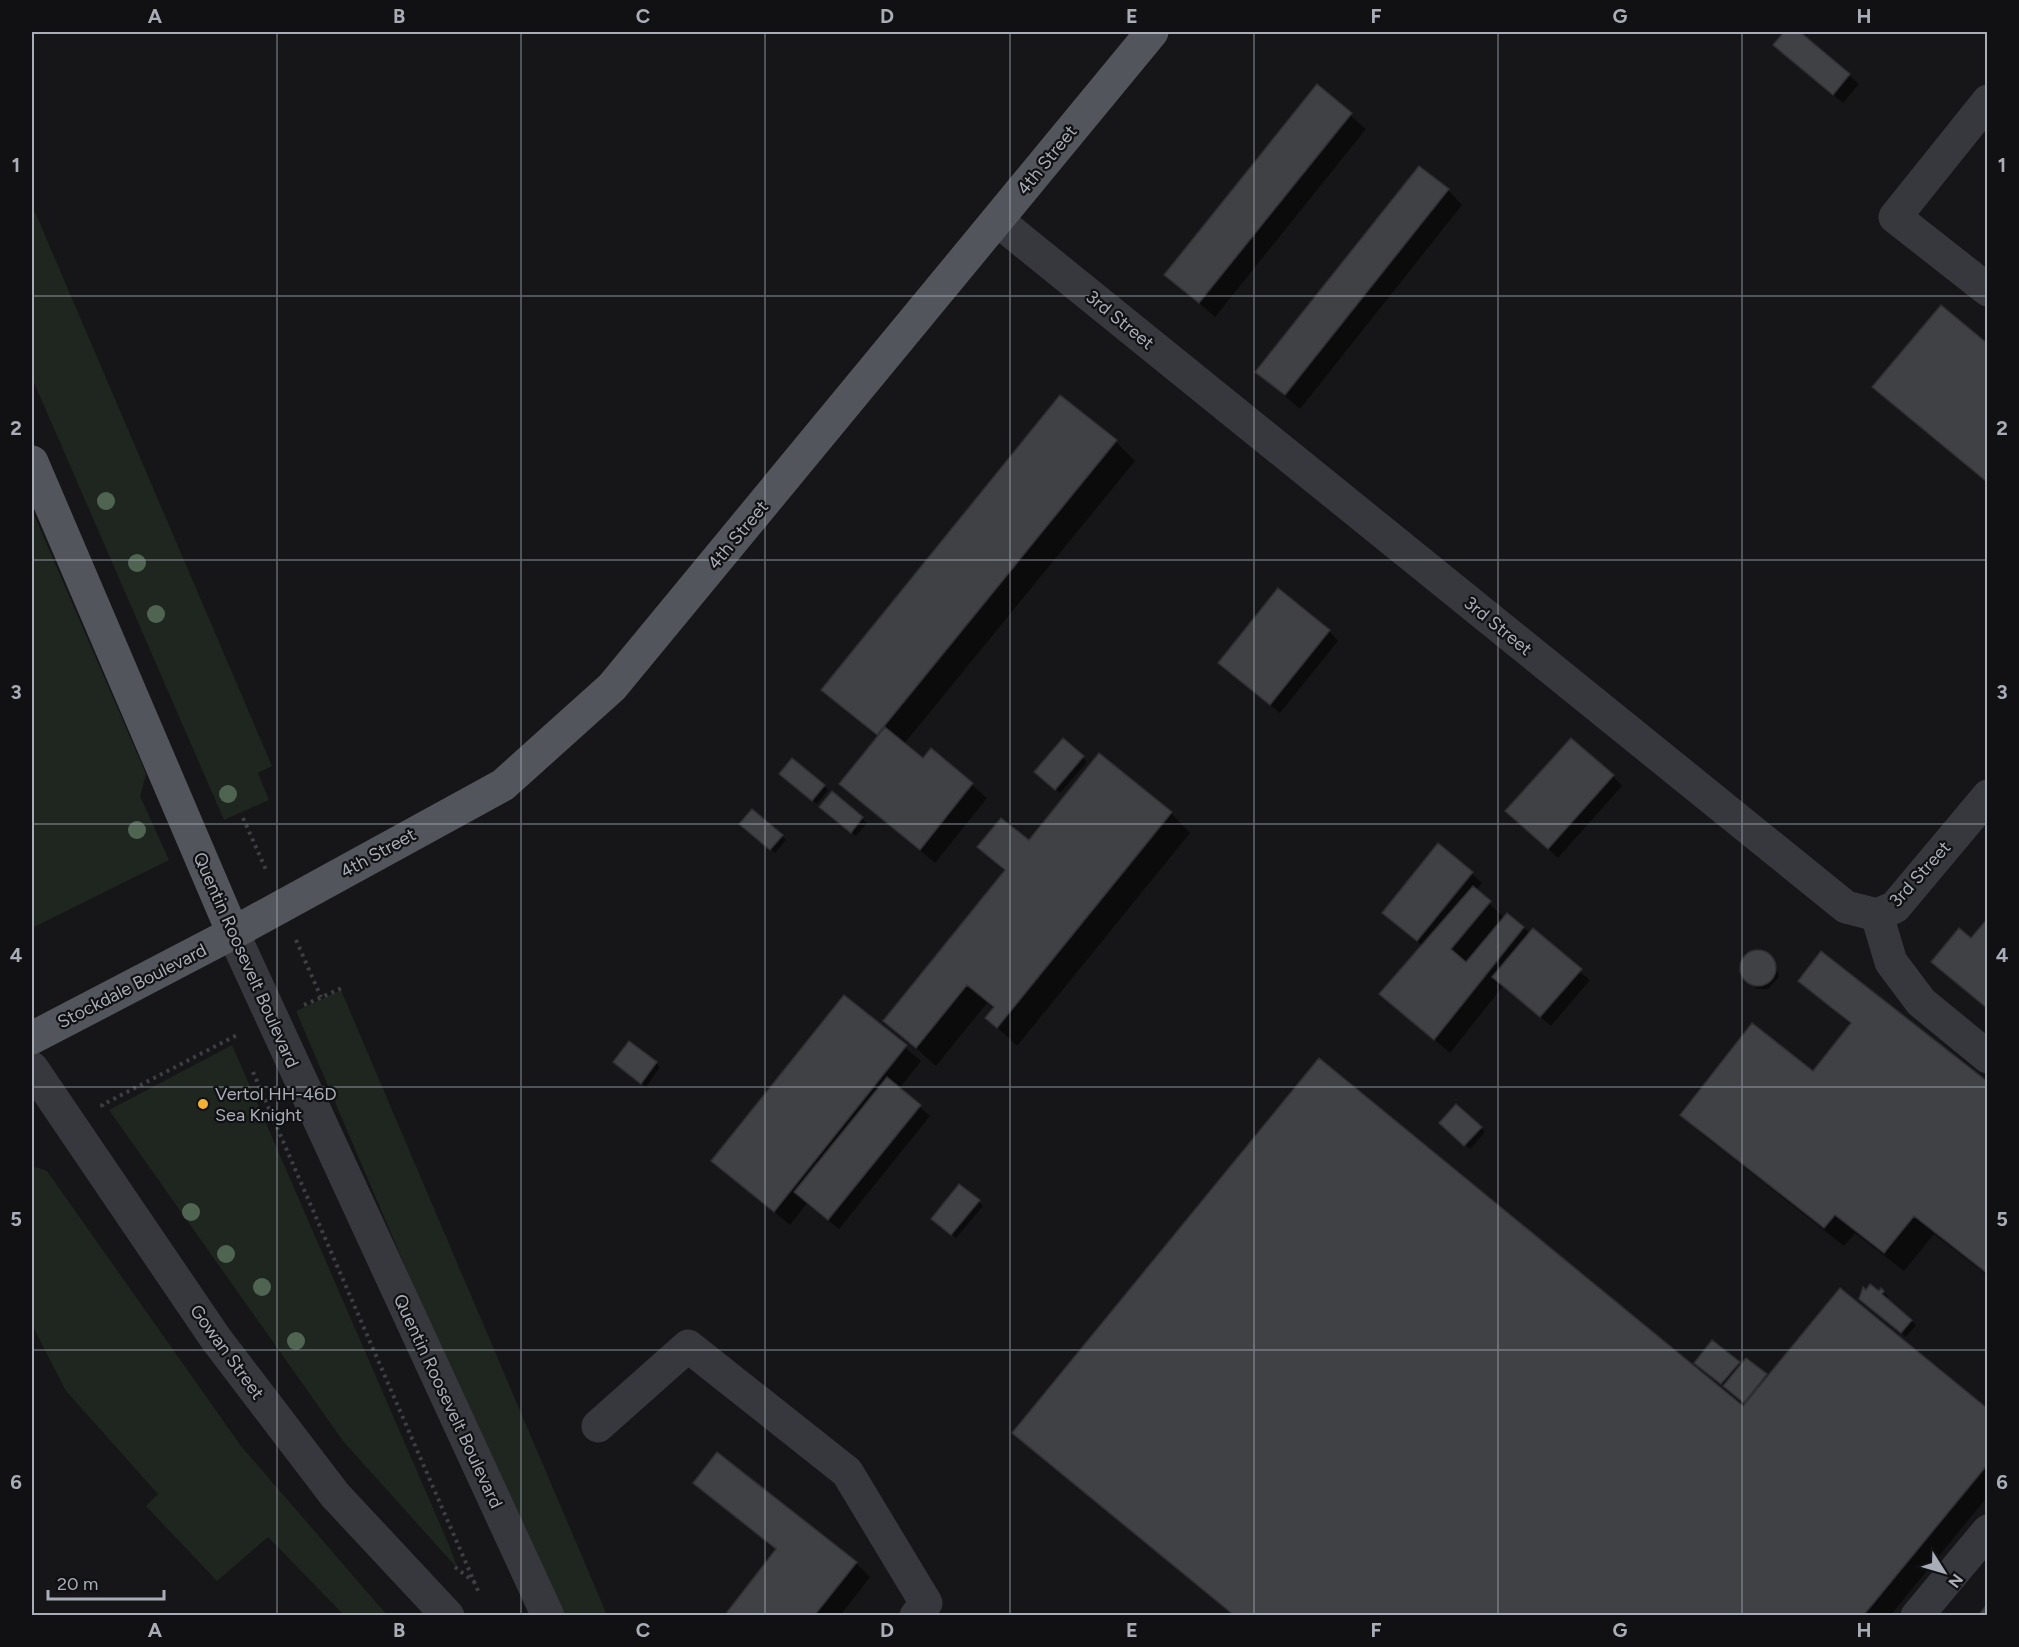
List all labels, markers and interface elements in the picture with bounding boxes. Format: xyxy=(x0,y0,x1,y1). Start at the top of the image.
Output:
text: A xyxy=(148,4,163,28)
text: B xyxy=(393,4,405,28)
text: C xyxy=(636,4,650,28)
text: D xyxy=(880,4,894,28)
text: E xyxy=(1126,4,1138,28)
text: F xyxy=(1370,4,1382,28)
text: G xyxy=(1613,4,1628,28)
text: H xyxy=(1857,4,1872,28)
street label: 4th Street xyxy=(1012,121,1082,199)
text: 1 xyxy=(12,153,20,177)
text: 1 xyxy=(1998,153,2006,177)
street label: 3rd Street xyxy=(1081,286,1159,354)
text: 2 xyxy=(10,416,22,440)
text: 2 xyxy=(1996,416,2008,440)
street label: 4th Street xyxy=(703,496,773,574)
street label: 3rd Street xyxy=(1459,592,1537,660)
text: 3 xyxy=(10,680,22,704)
text: 3 xyxy=(1996,680,2008,704)
street label: 4th Street xyxy=(336,823,420,883)
street label: 3rd Street xyxy=(1885,836,1955,912)
street label: Quentin Roosevelt Boulevard xyxy=(188,849,304,1071)
street label: Stockdale Boulevard xyxy=(54,939,210,1033)
text: 4 xyxy=(10,943,23,967)
text: 4 xyxy=(1996,943,2009,967)
place label: Vertol HH-46D Sea Knight xyxy=(215,1083,337,1126)
marker: Vertol HH-46D Sea Knight xyxy=(196,1097,210,1111)
text: 5 xyxy=(10,1207,22,1231)
text: 5 xyxy=(1996,1207,2008,1231)
street label: Quentin Roosevelt Boulevard xyxy=(389,1290,507,1512)
street label: Gowan Street xyxy=(185,1300,269,1404)
text: 6 xyxy=(10,1470,22,1494)
text: 6 xyxy=(1996,1470,2008,1494)
north arrow xyxy=(1914,1542,1974,1602)
scale bar xyxy=(48,1563,164,1601)
text: N xyxy=(1944,1570,1967,1591)
text: 20 m xyxy=(57,1573,98,1595)
text: A xyxy=(148,1618,163,1642)
text: B xyxy=(393,1618,405,1642)
text: C xyxy=(636,1618,650,1642)
text: D xyxy=(880,1618,894,1642)
text: E xyxy=(1126,1618,1138,1642)
text: F xyxy=(1370,1618,1382,1642)
text: G xyxy=(1613,1618,1628,1642)
text: H xyxy=(1857,1618,1872,1642)

